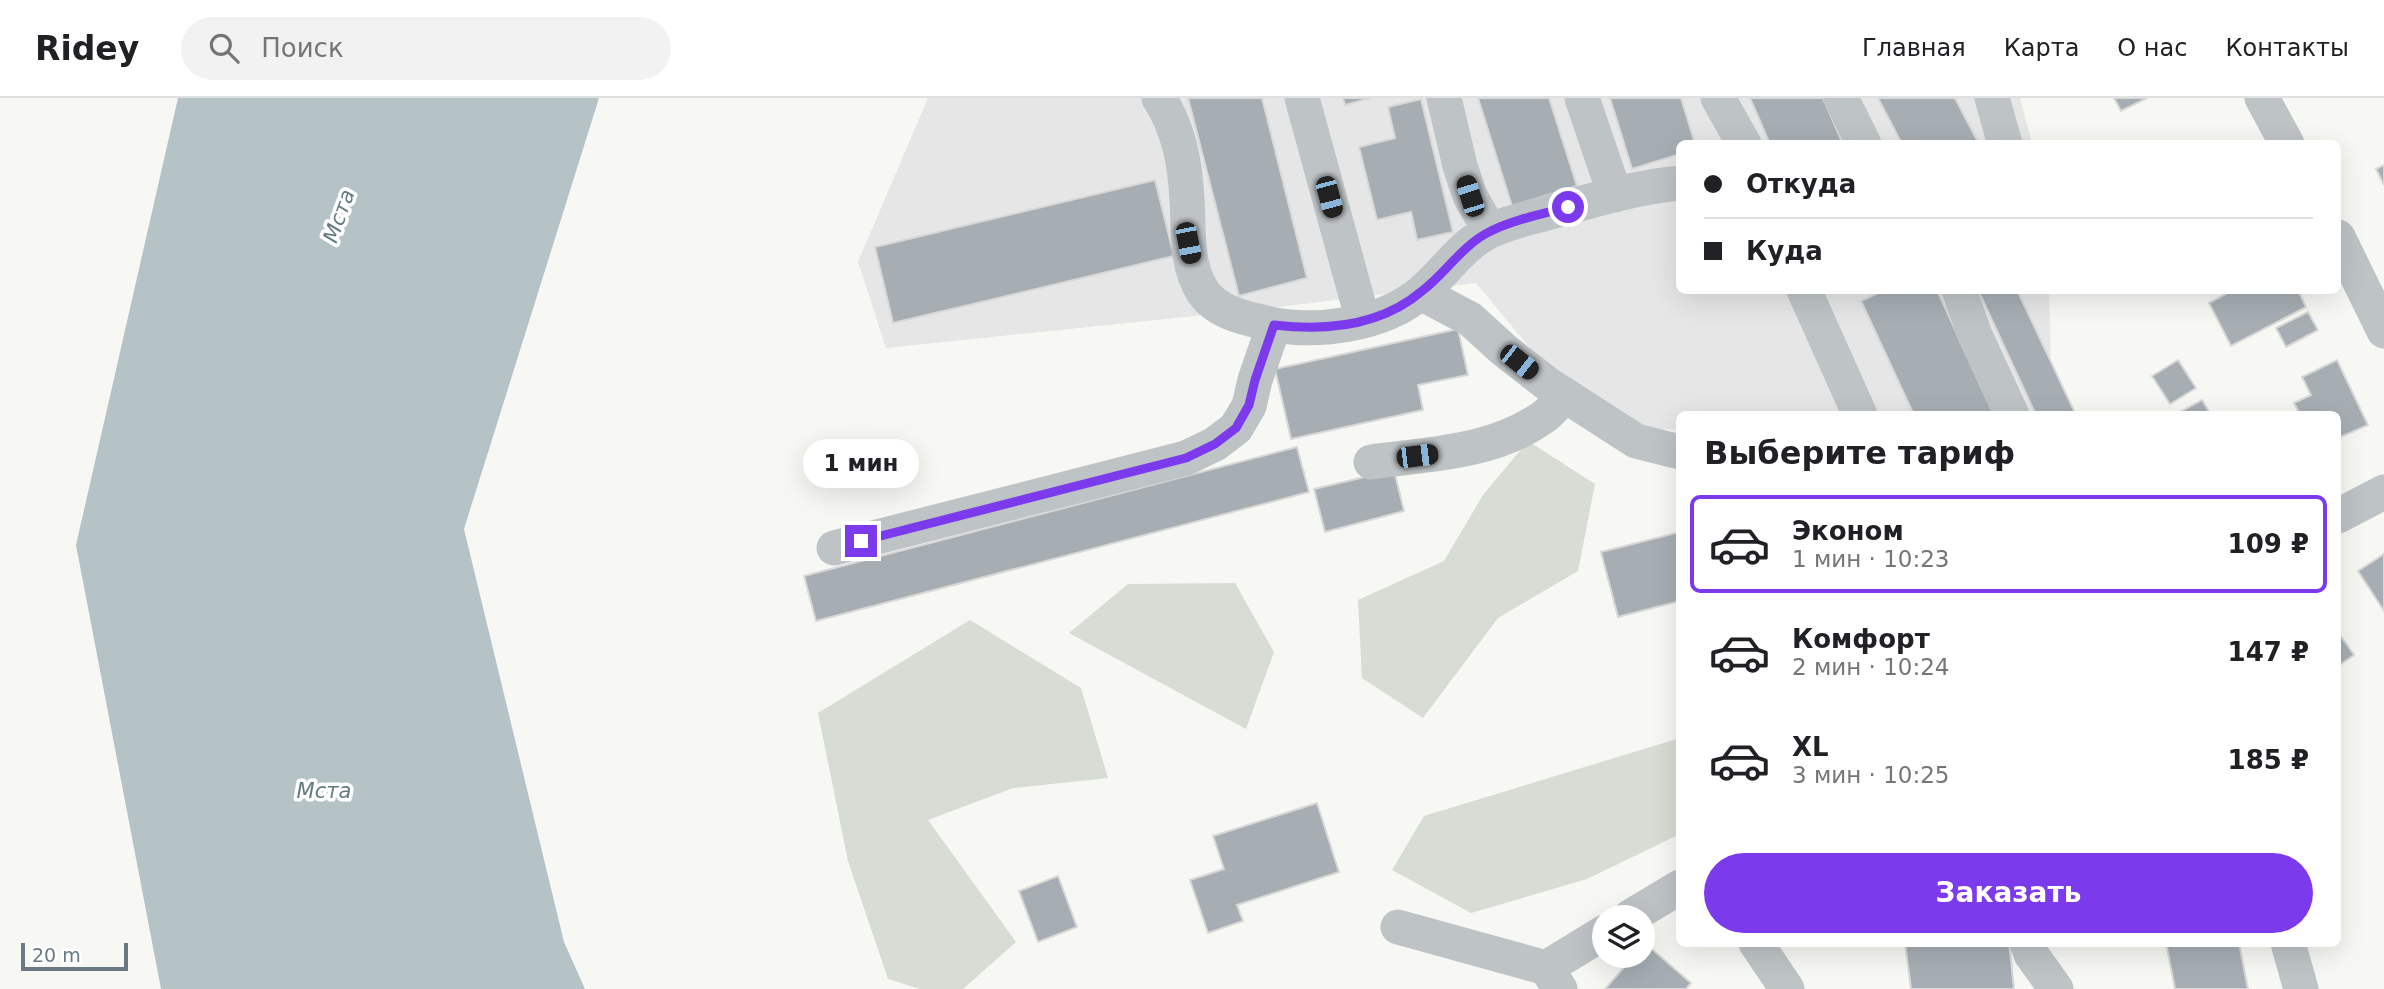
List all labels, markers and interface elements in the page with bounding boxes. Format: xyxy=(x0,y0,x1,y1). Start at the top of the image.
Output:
search box xyxy=(181,17,671,80)
text: Ridey xyxy=(35,29,139,68)
icon: search xyxy=(205,29,243,67)
text: Поиск xyxy=(261,33,344,63)
text: Главная xyxy=(1862,34,1966,62)
text: Карта xyxy=(2004,34,2079,62)
text: О нас xyxy=(2117,34,2187,62)
text: Контакты xyxy=(2225,34,2349,62)
text: Откуда xyxy=(1746,169,1856,199)
car xyxy=(1454,173,1487,219)
car xyxy=(1314,174,1345,220)
water label: Мста xyxy=(318,186,360,246)
route start xyxy=(1552,191,1584,223)
car xyxy=(1174,220,1203,266)
text: Куда xyxy=(1746,236,1823,266)
car xyxy=(1496,341,1543,383)
text: Выберите тариф xyxy=(1704,434,2015,472)
callout: 1 мин xyxy=(803,440,919,488)
car xyxy=(1395,443,1440,469)
text: 1 мин xyxy=(824,450,898,476)
icon: car xyxy=(1708,513,1771,576)
text: Эконом xyxy=(1792,516,1904,546)
route end xyxy=(845,525,877,557)
text: 109 ₽ xyxy=(2228,529,2309,559)
text: 1 мин · 10:23 xyxy=(1792,546,1950,572)
icon: car xyxy=(1708,621,1771,684)
text: Комфорт xyxy=(1792,624,1930,654)
text: 147 ₽ xyxy=(2228,637,2309,667)
text: 2 мин · 10:24 xyxy=(1792,654,1950,680)
icon: car xyxy=(1708,729,1771,792)
text: XL xyxy=(1792,732,1829,762)
text: 185 ₽ xyxy=(2228,745,2309,775)
text: 3 мин · 10:25 xyxy=(1792,762,1950,788)
water label: Мста xyxy=(297,779,351,803)
button: Заказать xyxy=(1704,853,2313,933)
map controls xyxy=(1592,905,1655,968)
button: layers xyxy=(1592,905,1655,968)
scale bar xyxy=(21,940,128,972)
text: 20 m xyxy=(32,944,81,966)

